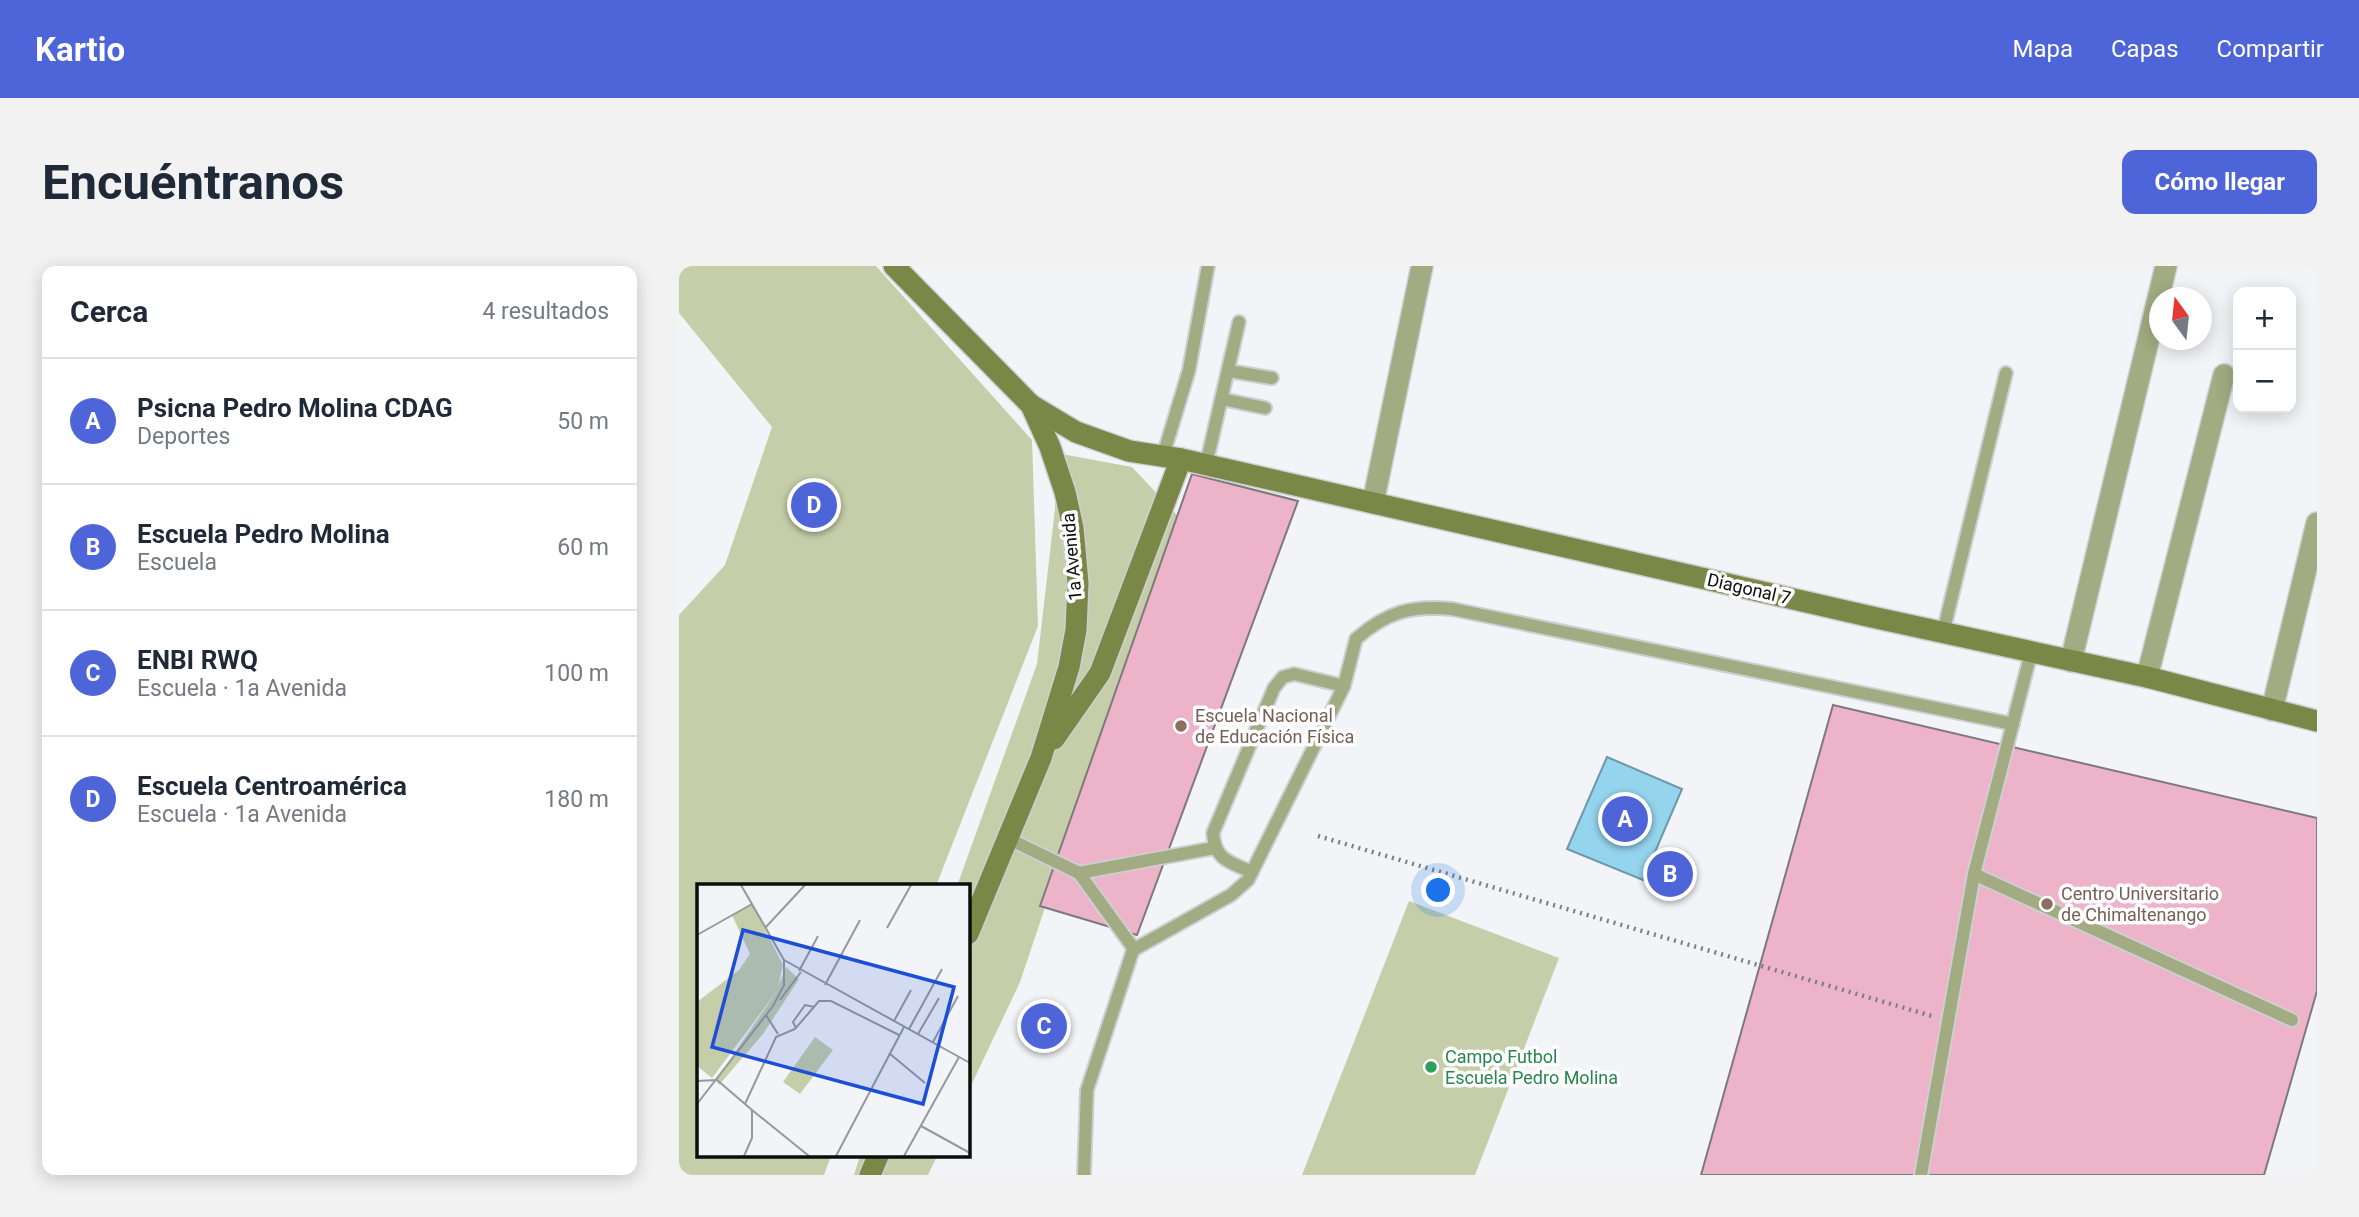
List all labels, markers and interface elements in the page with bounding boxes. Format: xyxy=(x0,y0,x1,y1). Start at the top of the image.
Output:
text: Kartio xyxy=(35,30,125,69)
text: Mapa xyxy=(2012,35,2073,63)
text: Capas xyxy=(2111,35,2179,63)
text: Compartir xyxy=(2217,35,2324,63)
button: Cómo llegar xyxy=(2122,150,2317,214)
text: Encuéntranos xyxy=(42,154,344,211)
north arrow xyxy=(2149,287,2212,350)
map controls xyxy=(2233,287,2296,413)
button: + xyxy=(2233,287,2296,350)
text: Cerca xyxy=(70,294,148,329)
text: 4 resultados xyxy=(482,298,609,325)
button: − xyxy=(2233,350,2296,413)
text: Psicna Pedro Molina CDAG xyxy=(137,393,453,423)
text: A xyxy=(85,408,101,435)
text: 50 m xyxy=(557,408,609,435)
text: Deportes xyxy=(137,423,230,450)
pin: D xyxy=(791,479,837,531)
street label: 1a Avenida xyxy=(1057,512,1086,602)
text: Escuela Pedro Molina xyxy=(137,519,390,549)
text: B xyxy=(86,534,100,561)
text: 60 m xyxy=(557,534,609,561)
text: Escuela xyxy=(137,549,217,576)
street label: Diagonal 7 xyxy=(1705,569,1793,608)
text: ENBI RWQ xyxy=(137,645,258,675)
text: C xyxy=(85,660,101,687)
text: 100 m xyxy=(544,660,609,687)
text: Escuela · 1a Avenida xyxy=(137,675,347,702)
place label: Escuela Nacional de Educación Física xyxy=(1195,705,1354,747)
marker: Escuela Nacional de Educación Física xyxy=(1173,718,1189,734)
text: Escuela Centroamérica xyxy=(137,771,407,801)
text: D xyxy=(86,786,100,813)
text: 180 m xyxy=(544,786,609,813)
pin: A xyxy=(1602,793,1648,845)
text: Escuela · 1a Avenida xyxy=(137,801,347,828)
pin: B xyxy=(1647,848,1693,900)
your location xyxy=(1421,873,1455,907)
place label: Centro Universitario de Chimaltenango xyxy=(2061,883,2219,925)
inset map xyxy=(697,884,969,1158)
marker: Centro Universitario de Chimaltenango xyxy=(2039,896,2055,912)
pin: C xyxy=(1021,1000,1067,1052)
place label: Campo Futbol Escuela Pedro Molina xyxy=(1445,1046,1618,1088)
marker: Campo Futbol Escuela Pedro Molina xyxy=(1423,1059,1439,1075)

